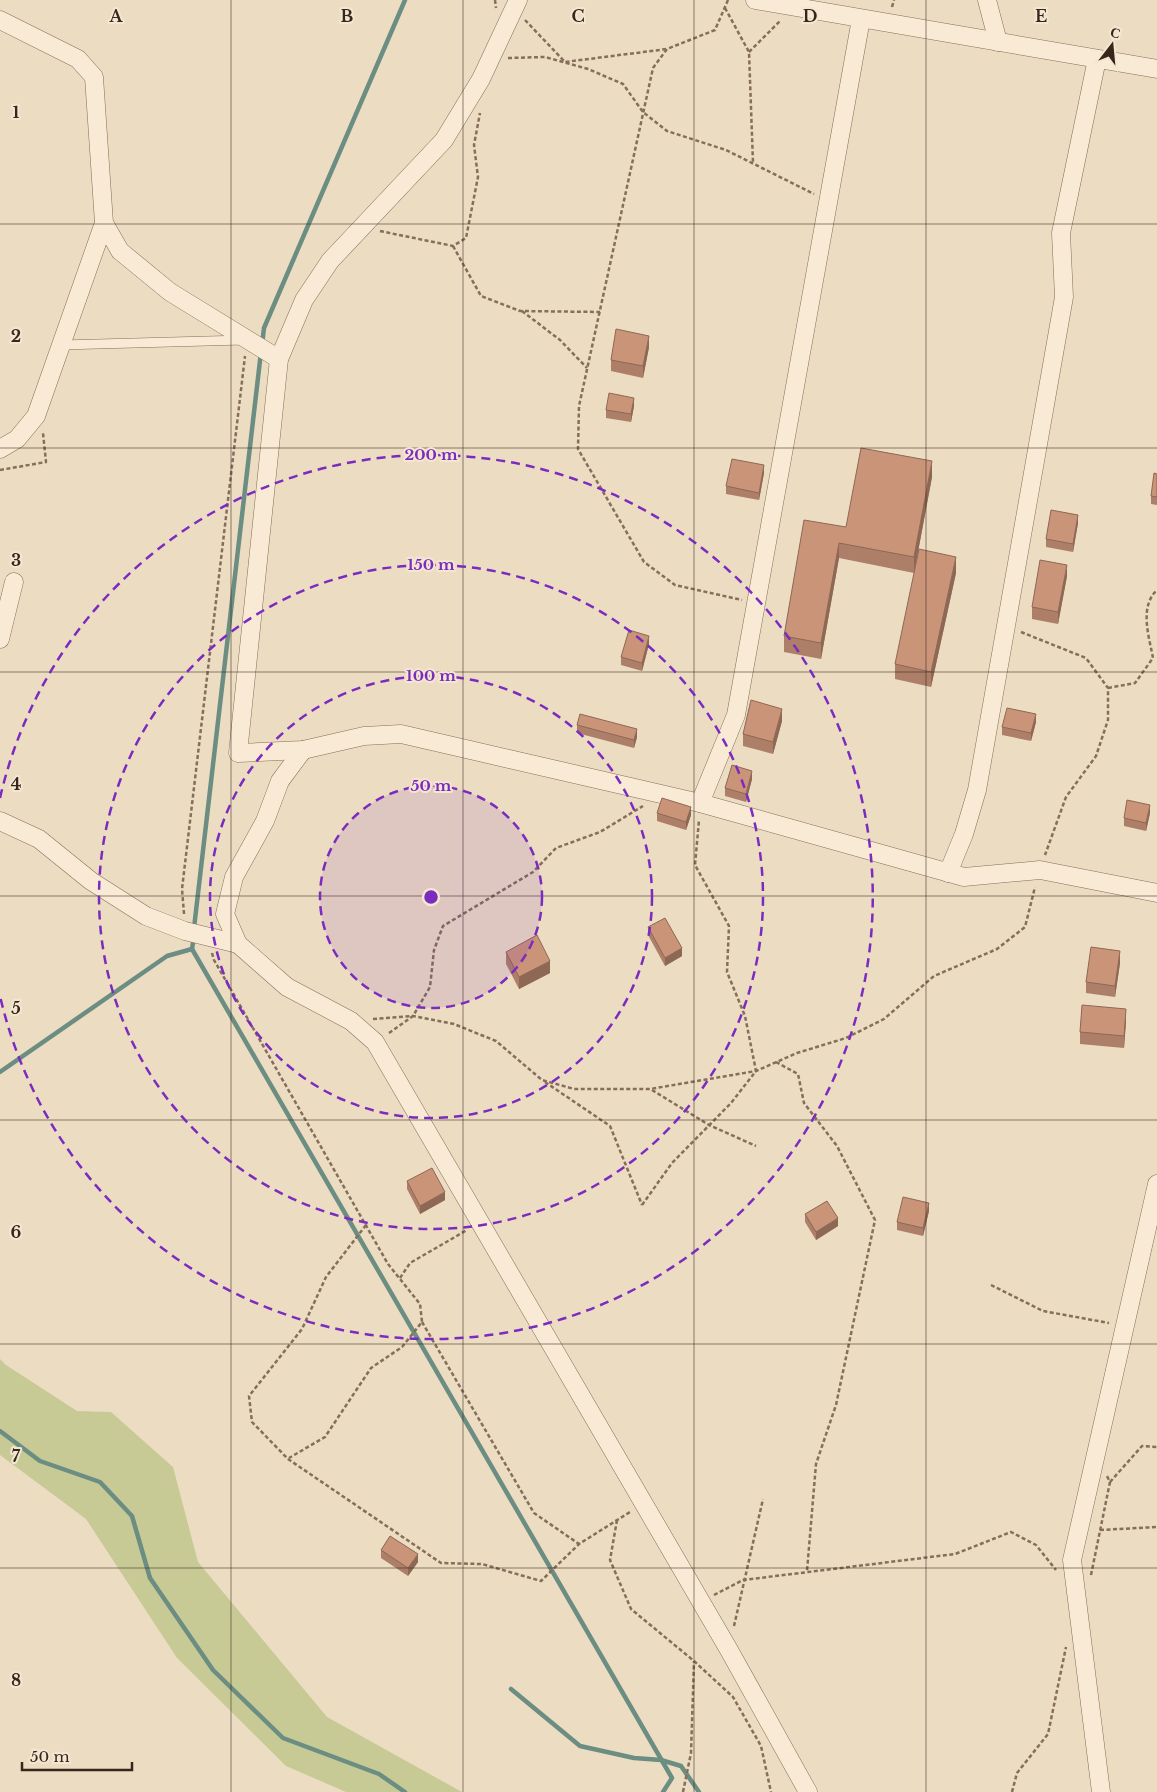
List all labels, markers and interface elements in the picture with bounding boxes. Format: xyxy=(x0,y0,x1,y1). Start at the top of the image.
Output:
text: A xyxy=(109,6,124,26)
text: B xyxy=(341,6,354,26)
text: C xyxy=(571,6,585,26)
text: D xyxy=(803,6,817,26)
text: E xyxy=(1035,6,1047,26)
north arrow xyxy=(1087,20,1137,70)
text: С xyxy=(1108,22,1123,43)
text: 1 xyxy=(13,102,20,122)
text: 2 xyxy=(11,326,21,346)
text: 200 m xyxy=(405,445,458,464)
text: 3 xyxy=(11,550,21,570)
text: 150 m xyxy=(407,555,455,574)
text: 100 m xyxy=(406,666,456,685)
text: 4 xyxy=(11,774,21,794)
text: 50 m xyxy=(411,776,452,795)
centre of rings xyxy=(422,888,440,906)
text: 5 xyxy=(11,998,21,1018)
text: 6 xyxy=(11,1222,22,1242)
text: 7 xyxy=(12,1446,21,1466)
text: 8 xyxy=(11,1670,21,1690)
scale bar xyxy=(22,1740,132,1772)
text: 50 m xyxy=(30,1747,70,1766)

